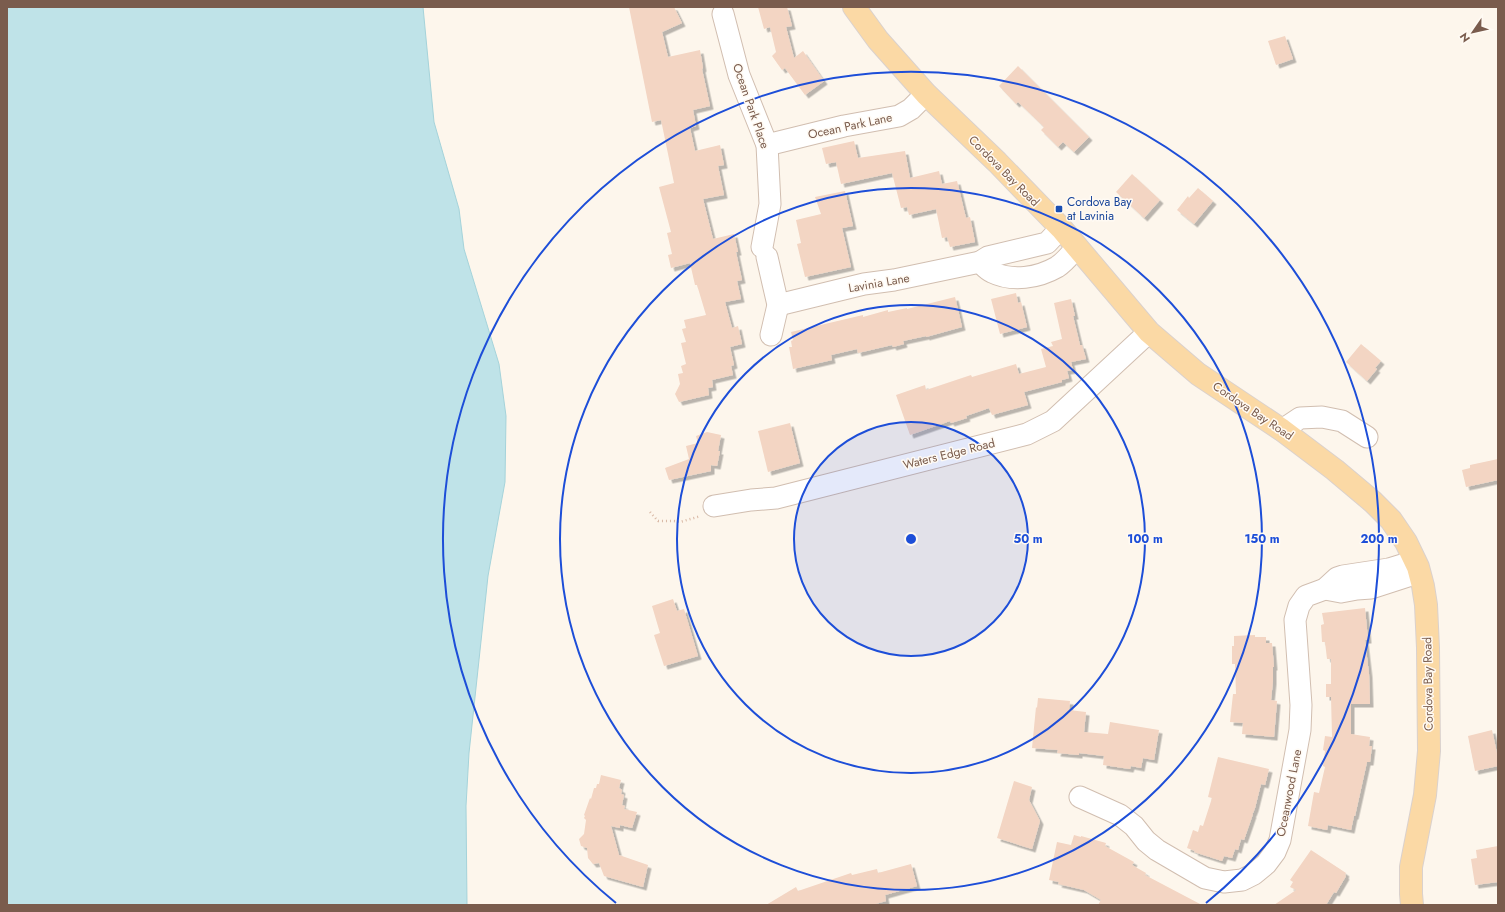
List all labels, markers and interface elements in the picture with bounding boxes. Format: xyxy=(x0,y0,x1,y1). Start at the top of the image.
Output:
north arrow xyxy=(1453,12,1493,52)
text: N xyxy=(1456,29,1474,46)
street label: Ocean Park Place xyxy=(728,61,774,151)
street label: Ocean Park Lane xyxy=(806,108,894,144)
street label: Cordova Bay Road xyxy=(964,131,1044,211)
place label: Cordova Bay at Lavinia xyxy=(1067,193,1132,225)
marker: Cordova Bay at Lavinia xyxy=(1054,204,1064,214)
street label: Lavinia Lane xyxy=(847,269,911,297)
street label: Cordova Bay Road xyxy=(1209,377,1297,445)
street label: Waters Edge Road xyxy=(901,434,997,474)
text: 50 m xyxy=(1013,530,1043,548)
text: 100 m xyxy=(1127,530,1163,548)
text: 150 m xyxy=(1244,530,1280,548)
text: 200 m xyxy=(1360,530,1398,548)
centre of rings xyxy=(904,532,918,546)
street label: Cordova Bay Road xyxy=(1418,637,1438,731)
street label: Oceanwood Lane xyxy=(1272,748,1306,838)

